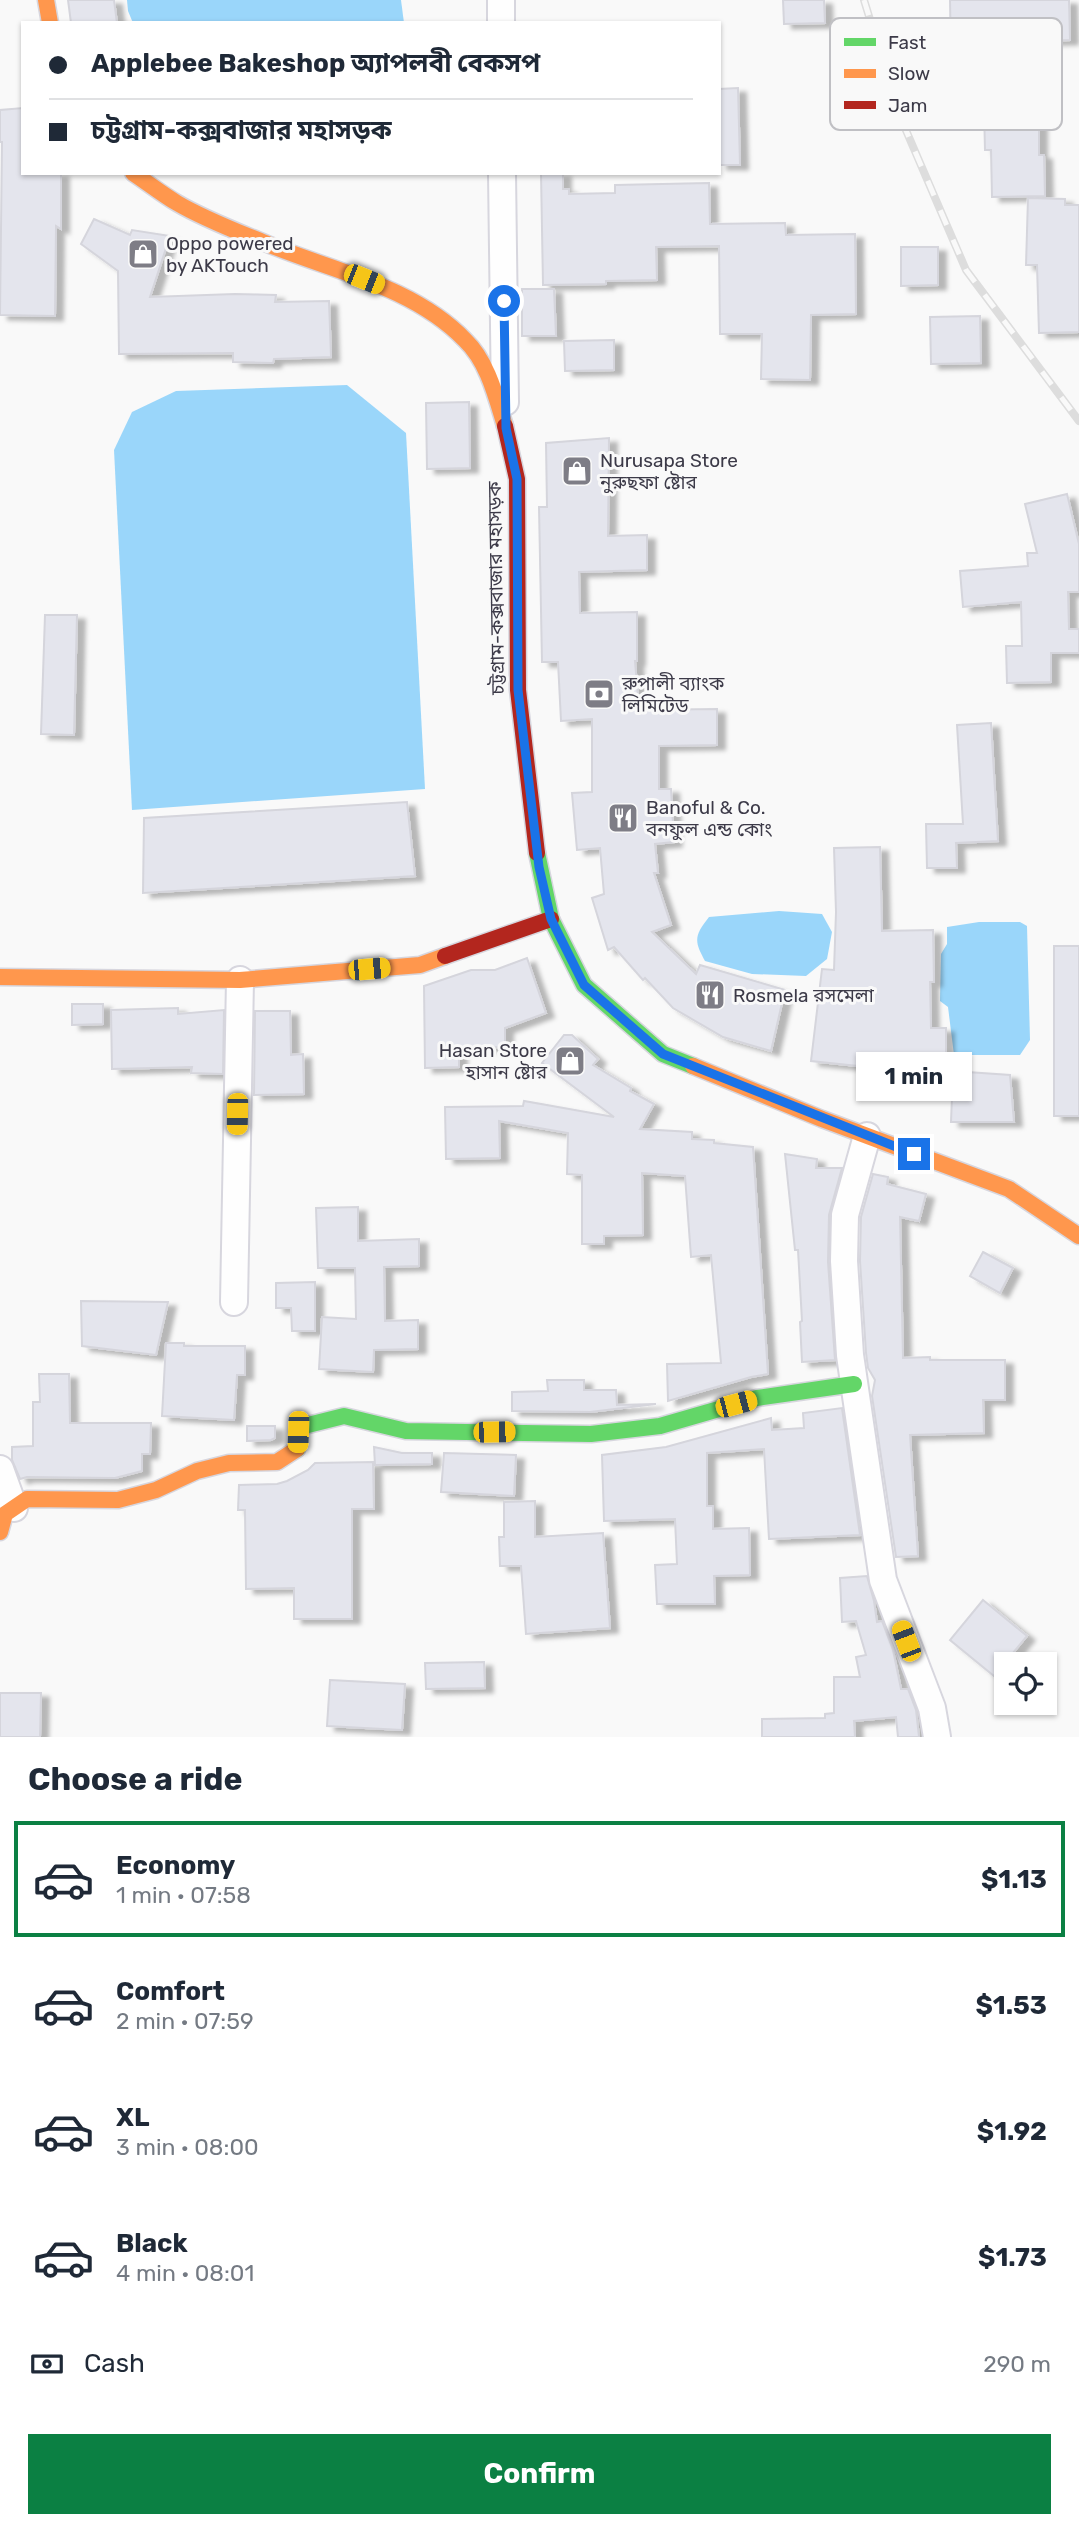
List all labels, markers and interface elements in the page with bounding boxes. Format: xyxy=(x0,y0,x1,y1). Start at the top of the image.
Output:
legend xyxy=(830,18,1062,130)
text: Fast xyxy=(888,31,927,54)
text: Applebee Bakeshop অ্যাপলবী বেকসপ xyxy=(91,48,540,79)
text: Slow xyxy=(888,62,930,85)
text: Jam xyxy=(888,94,927,117)
text: চট্টগ্রাম-কক্সবাজার মহাসড়ক xyxy=(91,115,392,146)
place label: Oppo powered by AKTouch xyxy=(166,232,294,277)
shop icon: Oppo powered by AKTouch xyxy=(126,237,160,271)
car xyxy=(341,261,388,297)
route start xyxy=(488,285,520,317)
place label: Nurusapa Store নুরুছফা ষ্টোর xyxy=(599,449,738,494)
shop icon: Nurusapa Store নুরুছফা ষ্টোর xyxy=(560,454,594,488)
street label: চট্টগ্রাম-কক্সবাজার মহাসড়ক xyxy=(483,480,509,696)
place label: রুপালী ব্যাংক লিমিটেড xyxy=(621,672,725,717)
bank icon: রুপালী ব্যাংক লিমিটেড xyxy=(582,677,616,711)
place label: Banoful & Co. বনফুল এন্ড কোং xyxy=(645,796,773,841)
restaurant icon: Banoful & Co. বনফুল এন্ড কোং xyxy=(606,801,640,835)
car xyxy=(348,957,391,981)
restaurant icon: Rosmela রসমেলা xyxy=(693,978,727,1012)
place label: Rosmela রসমেলা xyxy=(733,984,875,1007)
place label: Hasan Store হাসান ষ্টোর xyxy=(439,1039,548,1084)
shop icon: Hasan Store হাসান ষ্টোর xyxy=(553,1044,587,1078)
callout: 1 min xyxy=(856,1052,972,1102)
text: 1 min xyxy=(885,1062,943,1090)
car xyxy=(227,1093,248,1135)
route end xyxy=(898,1138,930,1170)
car xyxy=(713,1388,760,1420)
car xyxy=(287,1411,310,1453)
car xyxy=(473,1421,516,1443)
car xyxy=(889,1618,924,1664)
map controls xyxy=(994,1652,1057,1715)
button: locate xyxy=(994,1652,1057,1715)
text: Choose a ride xyxy=(28,1760,242,1798)
icon: car xyxy=(32,1848,95,1911)
text: Economy xyxy=(116,1850,235,1881)
text: $1.13 xyxy=(981,1864,1047,1895)
text: 1 min · 07:58 xyxy=(116,1881,251,1909)
icon: car xyxy=(32,1974,95,2037)
text: Comfort xyxy=(116,1976,225,2007)
text: $1.53 xyxy=(975,1990,1047,2021)
text: 2 min · 07:59 xyxy=(116,2007,254,2035)
icon: car xyxy=(32,2100,95,2163)
text: XL xyxy=(116,2102,149,2133)
text: $1.92 xyxy=(977,2116,1047,2147)
text: 3 min · 08:00 xyxy=(116,2133,259,2161)
icon: car xyxy=(32,2226,95,2289)
text: Black xyxy=(116,2228,188,2259)
text: $1.73 xyxy=(978,2242,1047,2273)
text: 4 min · 08:01 xyxy=(116,2259,254,2287)
icon: cash xyxy=(28,2345,66,2383)
text: Cash xyxy=(84,2348,145,2379)
text: 290 m xyxy=(983,2350,1051,2378)
button: Confirm xyxy=(28,2434,1051,2514)

